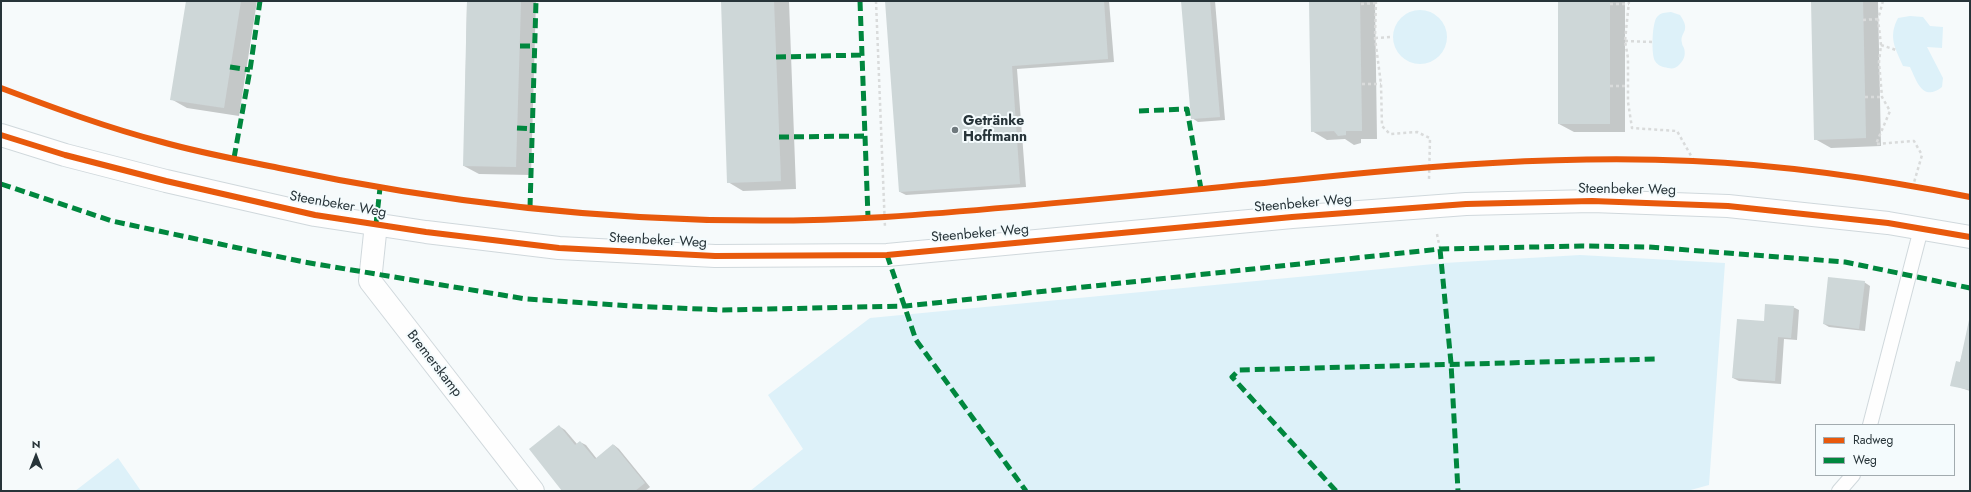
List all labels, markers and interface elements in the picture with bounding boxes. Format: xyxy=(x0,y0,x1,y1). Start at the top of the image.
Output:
place label: Getränke Hoffmann xyxy=(963,114,1027,146)
marker: Getränke Hoffmann xyxy=(950,125,960,135)
street label: Steenbeker Weg xyxy=(1578,181,1676,199)
street label: Steenbeker Weg xyxy=(288,188,388,222)
street label: Steenbeker Weg xyxy=(1253,191,1353,217)
street label: Steenbeker Weg xyxy=(930,221,1030,247)
street label: Steenbeker Weg xyxy=(609,230,707,252)
street label: Bremerskamp xyxy=(403,327,465,401)
legend xyxy=(1815,424,1955,476)
text: Radweg xyxy=(1853,431,1893,449)
north arrow xyxy=(16,436,56,476)
text: N xyxy=(32,436,40,452)
text: Weg xyxy=(1853,451,1877,469)

